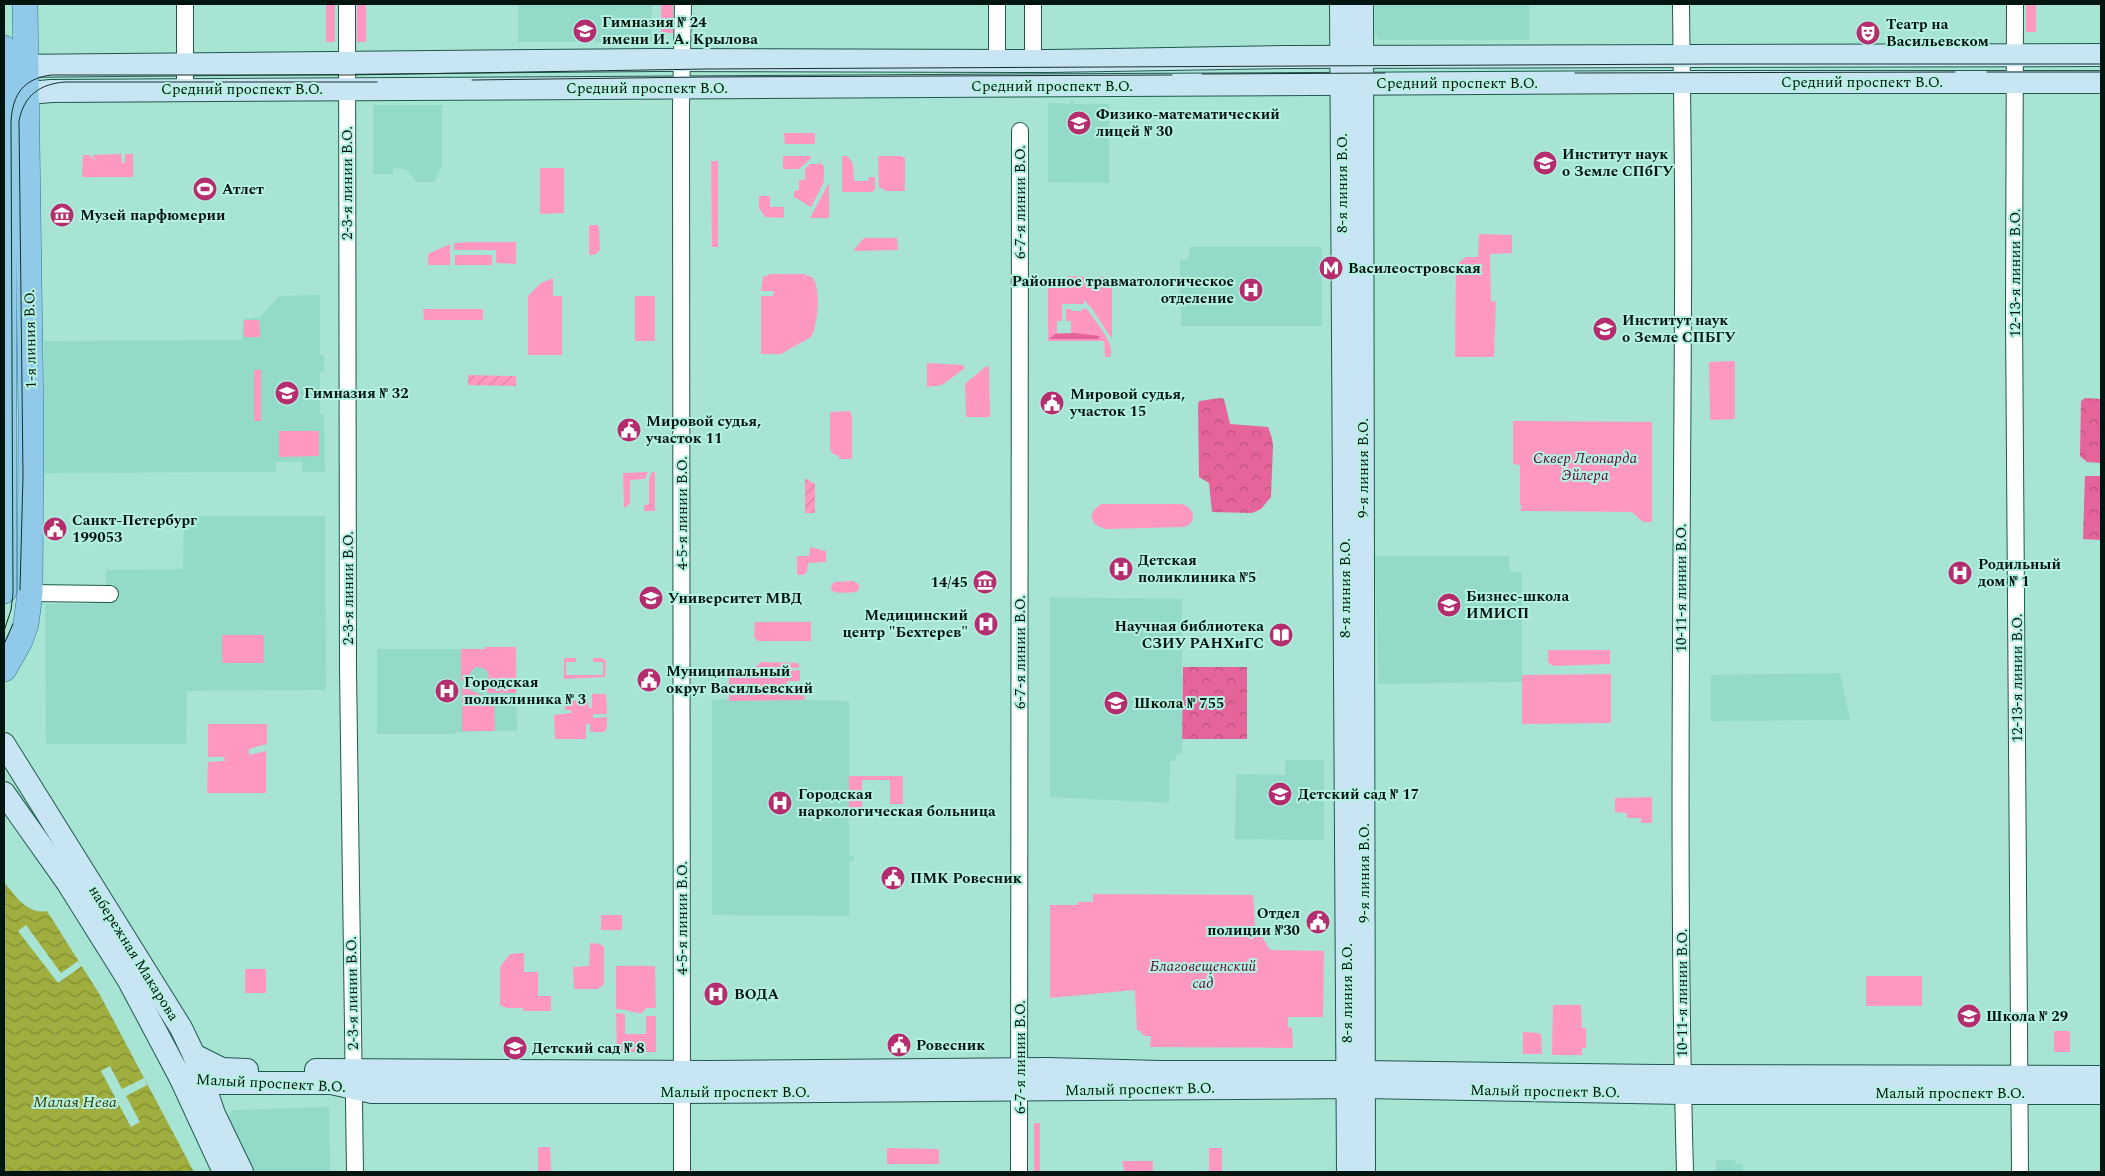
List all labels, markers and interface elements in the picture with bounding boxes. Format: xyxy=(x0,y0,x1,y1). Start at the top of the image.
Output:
place label: Гимназия № 24 имени И. А. Крылова xyxy=(602,11,758,51)
place label: Театр на Васильевском xyxy=(1886,13,1989,53)
school or university icon: Гимназия № 24 имени И. А. Крылова xyxy=(572,18,598,44)
theatre icon: Театр на Васильевском xyxy=(1855,20,1881,46)
street label: Средний проспект В.О. xyxy=(1781,71,1943,94)
street label: Средний проспект В.О. xyxy=(1376,72,1538,95)
street label: Средний проспект В.О. xyxy=(971,75,1133,98)
street label: Средний проспект В.О. xyxy=(566,77,728,100)
street label: Средний проспект В.О. xyxy=(161,78,323,101)
place label: Физико-математический лицей № 30 xyxy=(1096,103,1280,143)
school or university icon: Физико-математический лицей № 30 xyxy=(1066,110,1092,136)
street label: 2-3-я линии В.О. xyxy=(336,126,359,240)
street label: 8-я линия В.О. xyxy=(1331,133,1354,233)
place label: Институт наук о Земле СПбГУ xyxy=(1562,143,1674,183)
street label: 6-7-я линии В.О. xyxy=(1009,145,1032,259)
school or university icon: Институт наук о Земле СПбГУ xyxy=(1532,150,1558,176)
sports icon: Атлет xyxy=(192,176,218,202)
place label: Атлет xyxy=(222,178,264,201)
museum icon: Музей парфюмерии xyxy=(49,202,75,228)
place label: Музей парфюмерии xyxy=(80,204,226,227)
street label: 12-13-я линии В.О. xyxy=(2004,208,2027,338)
metro station icon: Василеостровская xyxy=(1318,255,1344,281)
place label: Василеостровская xyxy=(1348,257,1481,280)
place label: Районное травматологическое отделение xyxy=(1012,270,1234,310)
hospital icon: Районное травматологическое отделение xyxy=(1238,277,1264,303)
street label: 1-я линия В.О. xyxy=(18,289,43,389)
place label: Институт наук о Земле СПБГУ xyxy=(1622,309,1736,349)
school or university icon: Институт наук о Земле СПБГУ xyxy=(1592,316,1618,342)
school or university icon: Гимназия № 32 xyxy=(274,380,300,406)
place label: Гимназия № 32 xyxy=(304,382,409,405)
place label: Мировой судья, участок 15 xyxy=(1069,383,1185,423)
public building icon: Мировой судья, участок 15 xyxy=(1039,390,1065,416)
place label: Мировой судья, участок 11 xyxy=(645,410,761,450)
public building icon: Мировой судья, участок 11 xyxy=(616,417,642,443)
street label: 9-я линия В.О. xyxy=(1352,418,1375,518)
park label: Сквер Леонарда Эйлера xyxy=(1533,447,1637,487)
street label: 4-5-я линии В.О. xyxy=(671,456,694,570)
place label: Санкт-Петербург 199053 xyxy=(72,509,197,549)
public building icon: Санкт-Петербург 199053 xyxy=(42,516,68,542)
street label: 10-11-я линии В.О. xyxy=(1670,523,1693,653)
street label: 2-3-я линии В.О. xyxy=(337,531,360,645)
street label: 8-я линия В.О. xyxy=(1334,538,1357,638)
place label: Детская поликлиника №5 xyxy=(1138,549,1256,589)
place label: Родильный дом № 1 xyxy=(1978,553,2062,593)
hospital icon: Детская поликлиника №5 xyxy=(1108,556,1134,582)
hospital icon: Родильный дом № 1 xyxy=(1947,560,1973,586)
museum icon: 14/45 xyxy=(972,569,998,595)
place label: 14/45 xyxy=(931,571,968,594)
school or university icon: Университет МВД xyxy=(638,585,664,611)
place label: Бизнес-школа ИМИСП xyxy=(1466,585,1569,625)
place label: Университет МВД xyxy=(668,587,802,610)
school or university icon: Бизнес-школа ИМИСП xyxy=(1436,592,1462,618)
street label: 6-7-я линии В.О. xyxy=(1009,595,1032,709)
place label: Медицинский центр "Бехтерев" xyxy=(842,604,968,644)
hospital icon: Медицинский центр "Бехтерев" xyxy=(973,611,999,637)
street label: 12-13-я линии В.О. xyxy=(2006,613,2029,743)
place label: Научная библиотека СЗИУ РАНХиГС xyxy=(1114,615,1264,655)
library icon: Научная библиотека СЗИУ РАНХиГС xyxy=(1268,622,1294,648)
place label: Муниципальный округ Васильевский xyxy=(666,660,813,700)
public building icon: Муниципальный округ Васильевский xyxy=(636,667,662,693)
place label: Городская поликлиника № 3 xyxy=(464,671,586,711)
hospital icon: Городская поликлиника № 3 xyxy=(434,678,460,704)
school or university icon: Школа № 755 xyxy=(1103,690,1129,716)
place label: Школа № 755 xyxy=(1134,692,1225,715)
school or university icon: Детский сад № 17 xyxy=(1267,781,1293,807)
place label: Городская наркологическая больница xyxy=(798,783,996,823)
place label: Детский сад № 17 xyxy=(1298,783,1419,806)
hospital icon: Городская наркологическая больница xyxy=(767,790,793,816)
street label: 9-я линия В.О. xyxy=(1353,823,1376,923)
street label: 4-5-я линии В.О. xyxy=(671,861,694,975)
public building icon: ПМК Ровесник xyxy=(880,865,906,891)
place label: ПМК Ровесник xyxy=(910,867,1022,890)
street label: набережная Макарова xyxy=(82,881,185,1026)
place label: Отдел полиции №30 xyxy=(1207,902,1300,942)
public building icon: Отдел полиции №30 xyxy=(1305,909,1331,935)
street label: 10-11-я линии В.О. xyxy=(1671,928,1694,1058)
street label: 2-3-я линии В.О. xyxy=(340,936,365,1050)
street label: 8-я линия В.О. xyxy=(1336,943,1359,1043)
park label: Благовещенский сад xyxy=(1150,955,1256,995)
hospital icon: ВОДА xyxy=(703,981,729,1007)
place label: ВОДА xyxy=(734,983,780,1006)
street label: 6-7-я линии В.О. xyxy=(1009,1000,1032,1114)
school or university icon: Школа № 29 xyxy=(1956,1003,1982,1029)
place label: Школа № 29 xyxy=(1986,1005,2068,1028)
public building icon: Ровесник xyxy=(886,1032,912,1058)
place label: Ровесник xyxy=(916,1034,985,1057)
school or university icon: Детский сад № 8 xyxy=(502,1035,528,1061)
place label: Детский сад № 8 xyxy=(532,1037,645,1060)
street label: Малый проспект В.О. xyxy=(195,1068,346,1099)
street label: Малый проспект В.О. xyxy=(1065,1077,1215,1102)
street label: Малый проспект В.О. xyxy=(1470,1079,1620,1104)
street label: Малый проспект В.О. xyxy=(660,1081,810,1104)
street label: Малый проспект В.О. xyxy=(1875,1082,2025,1105)
water label: Малая Нева xyxy=(33,1090,117,1114)

